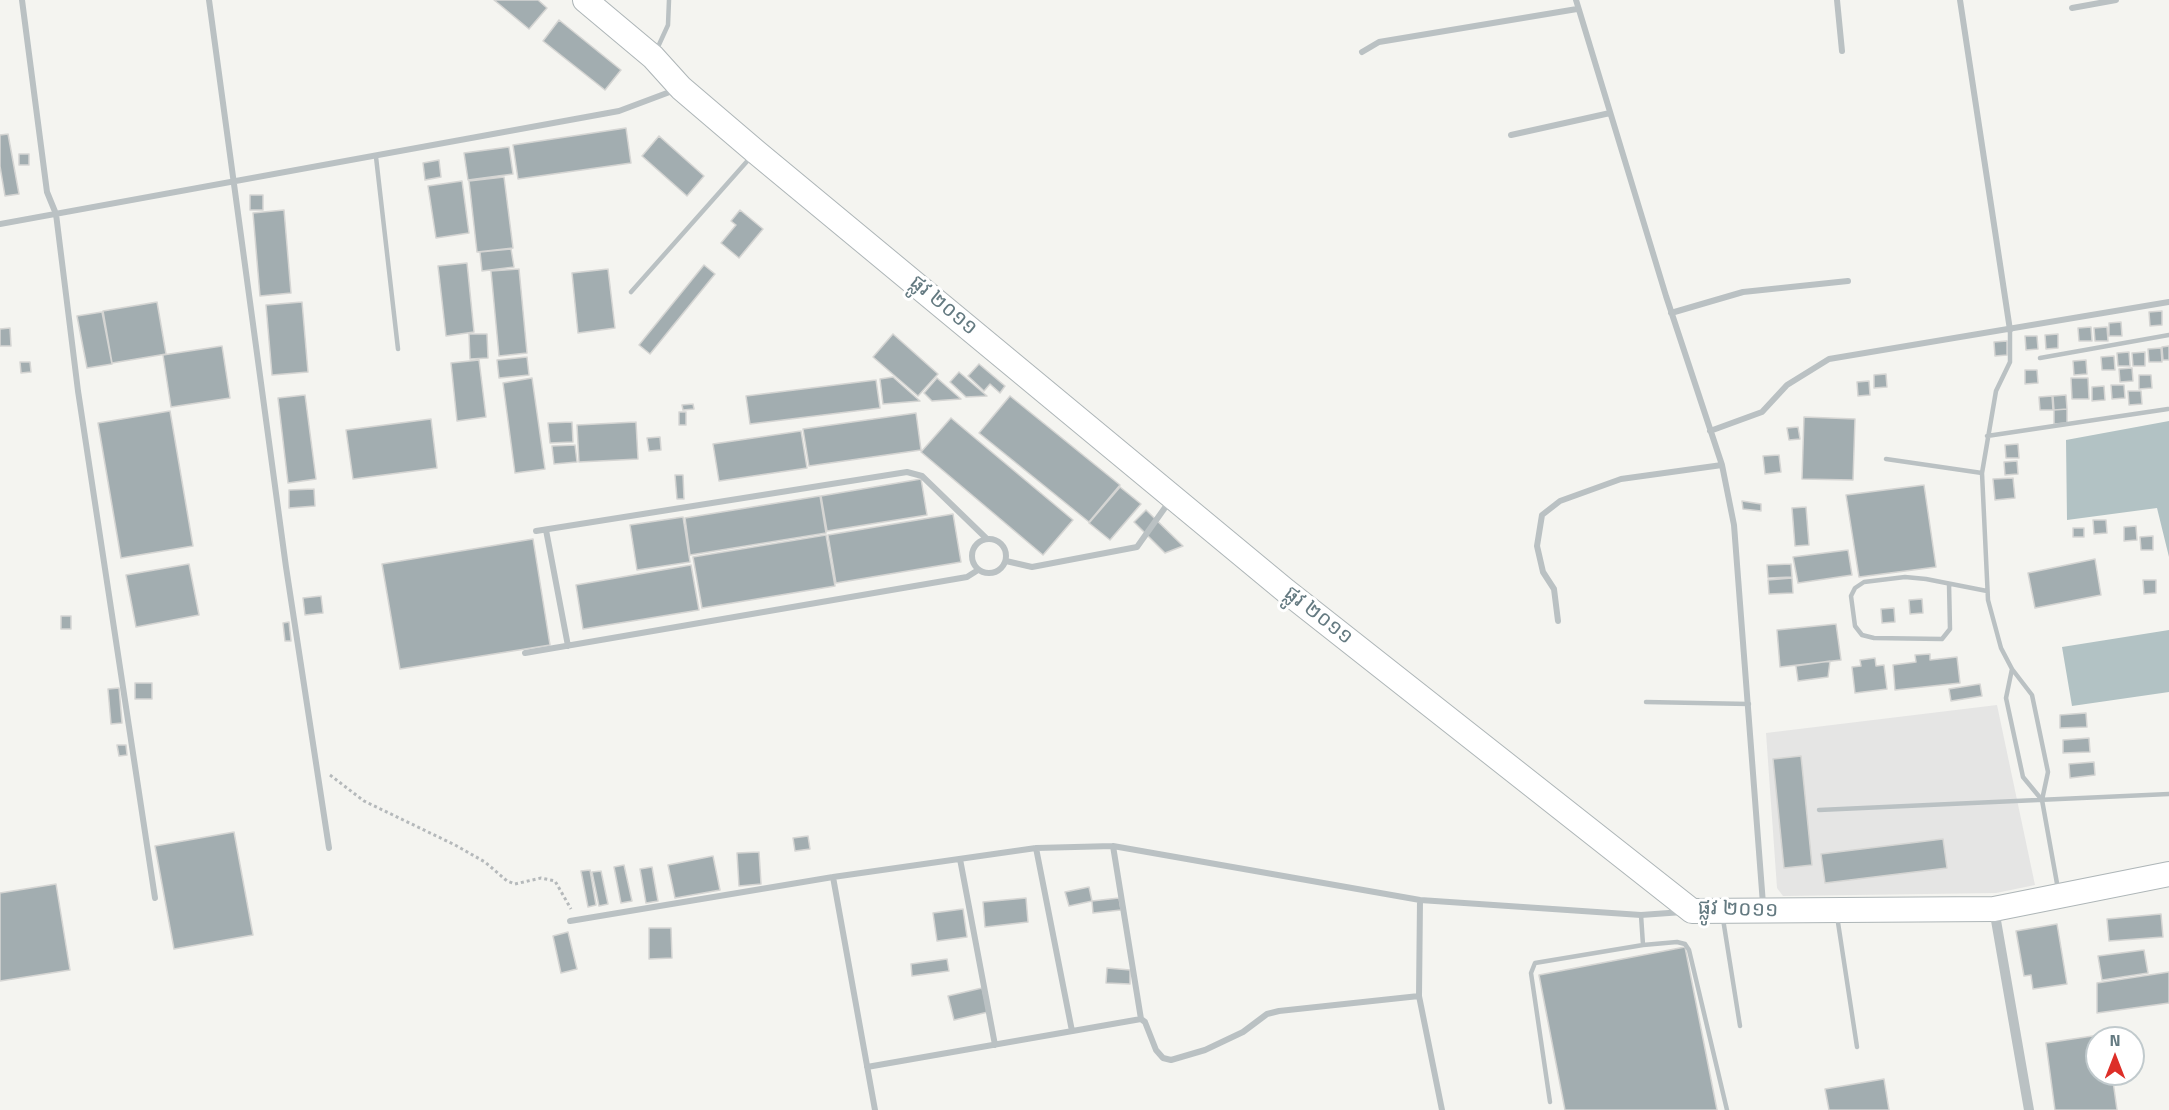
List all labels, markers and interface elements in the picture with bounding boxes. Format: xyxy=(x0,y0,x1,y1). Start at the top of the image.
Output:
street label: ផ្លូវ ២០១១ xyxy=(904,270,982,342)
street label: ផ្លូវ ២០១១ xyxy=(1278,581,1358,651)
street label: ផ្លូវ ២០១១ xyxy=(1697,896,1779,924)
north arrow xyxy=(2085,1026,2145,1086)
text: N xyxy=(2109,1028,2121,1052)

